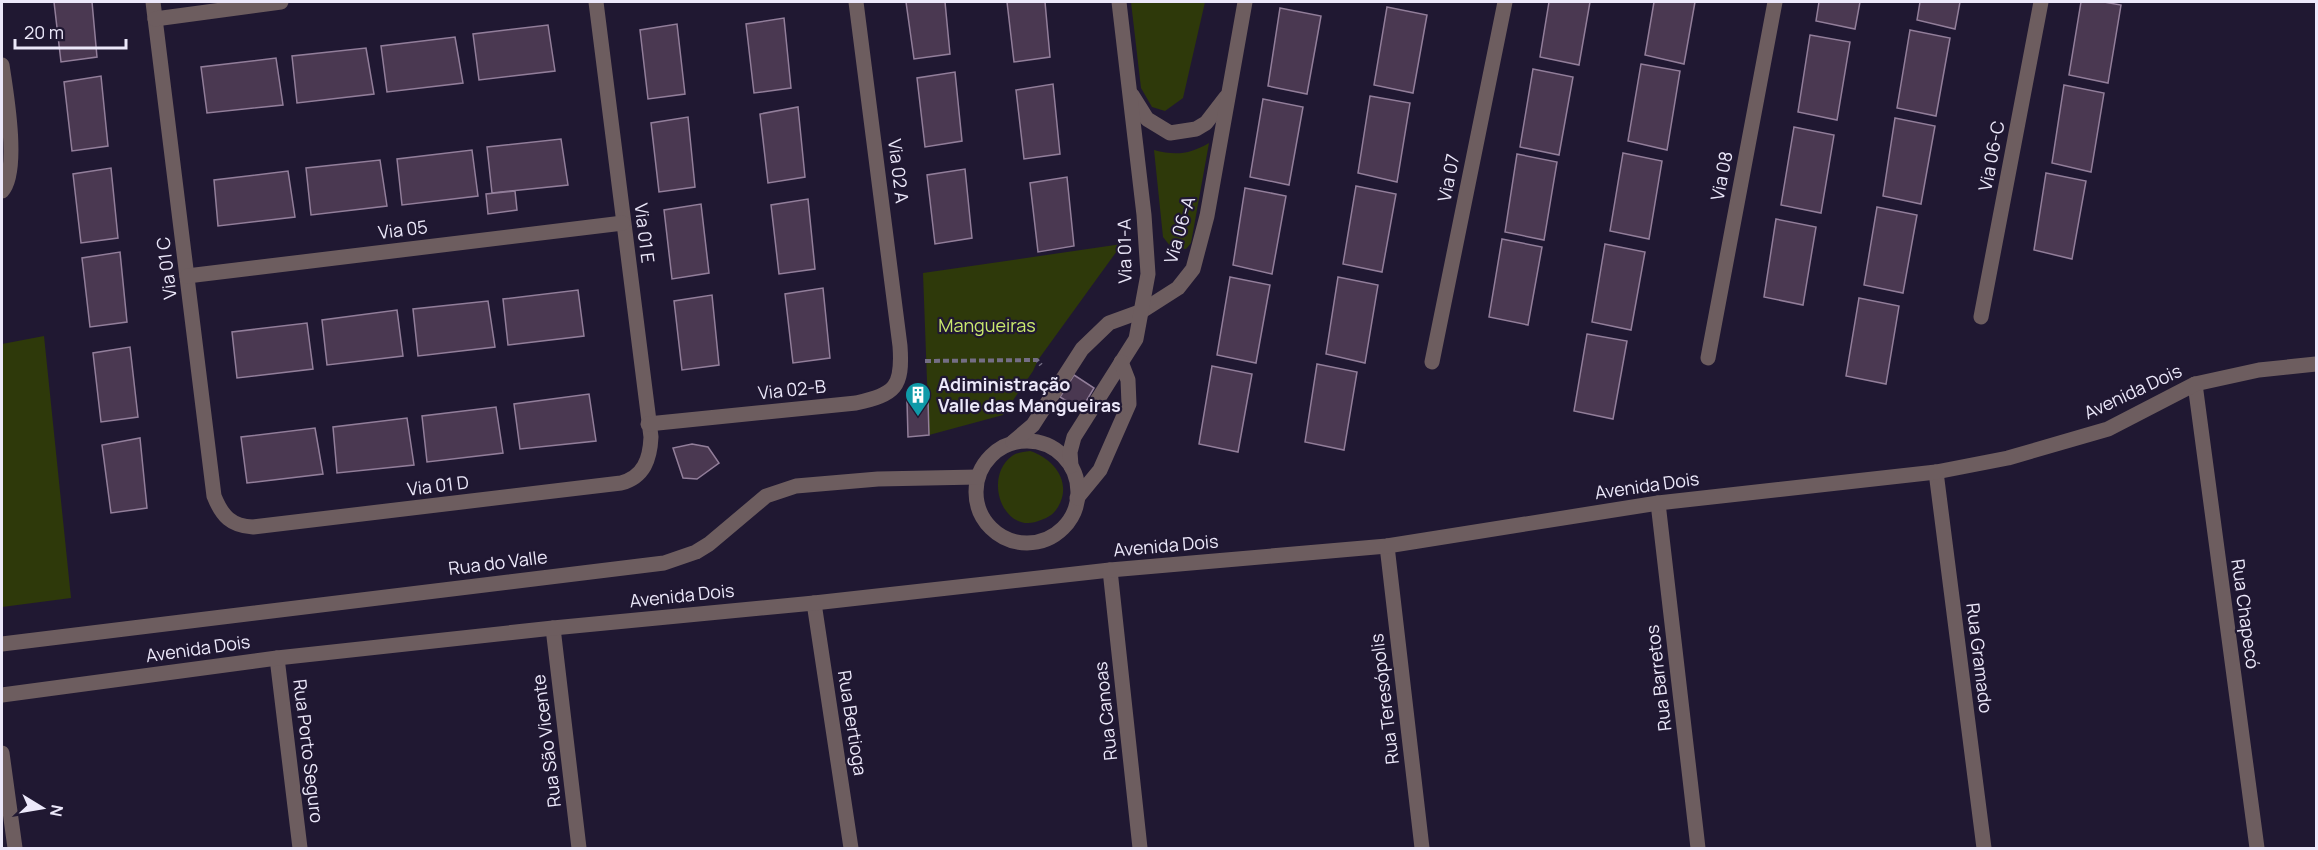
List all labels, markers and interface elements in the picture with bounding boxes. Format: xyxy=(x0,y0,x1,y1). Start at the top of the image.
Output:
scale bar xyxy=(15,12,126,50)
text: 20 m xyxy=(24,20,64,44)
street label: Via 06-C xyxy=(1972,119,2010,193)
street label: Via 02 A xyxy=(883,137,915,205)
street label: Via 08 xyxy=(1704,149,1738,203)
street label: Via 07 xyxy=(1432,152,1464,204)
street label: Via 06-A xyxy=(1158,193,1200,266)
street label: Via 01 E xyxy=(629,202,661,264)
street label: Via 05 xyxy=(377,214,429,244)
street label: Via 01-A xyxy=(1111,218,1137,284)
street label: Via 01 C xyxy=(150,235,182,301)
park label: Mangueiras xyxy=(938,313,1036,337)
street label: Avenida Dois xyxy=(2080,358,2185,424)
place label: Adiministração Valle das Mangueiras xyxy=(938,372,1121,417)
street label: Via 02-B xyxy=(757,374,827,405)
building icon: Adiministração Valle das Mangueiras xyxy=(903,380,933,418)
street label: Avenida Dois xyxy=(1593,466,1701,504)
street label: Via 01 D xyxy=(406,469,470,501)
street label: Avenida Dois xyxy=(1112,528,1219,562)
street label: Rua do Valle xyxy=(447,544,549,580)
street label: Rua Chapecó xyxy=(2226,557,2266,670)
street label: Avenida Dois xyxy=(628,578,735,612)
street label: Rua Gramado xyxy=(1961,601,1999,714)
street label: Rua Barretos xyxy=(1640,624,1676,733)
street label: Avenida Dois xyxy=(144,629,252,667)
street label: Rua Teresópolis xyxy=(1364,632,1404,766)
street label: Rua Canoas xyxy=(1088,660,1122,762)
street label: Rua Bertioga xyxy=(833,668,873,777)
street label: Rua São Vicente xyxy=(526,673,566,809)
street label: Rua Porto Seguro xyxy=(288,678,330,824)
north arrow xyxy=(12,778,72,838)
text: N xyxy=(45,803,69,819)

